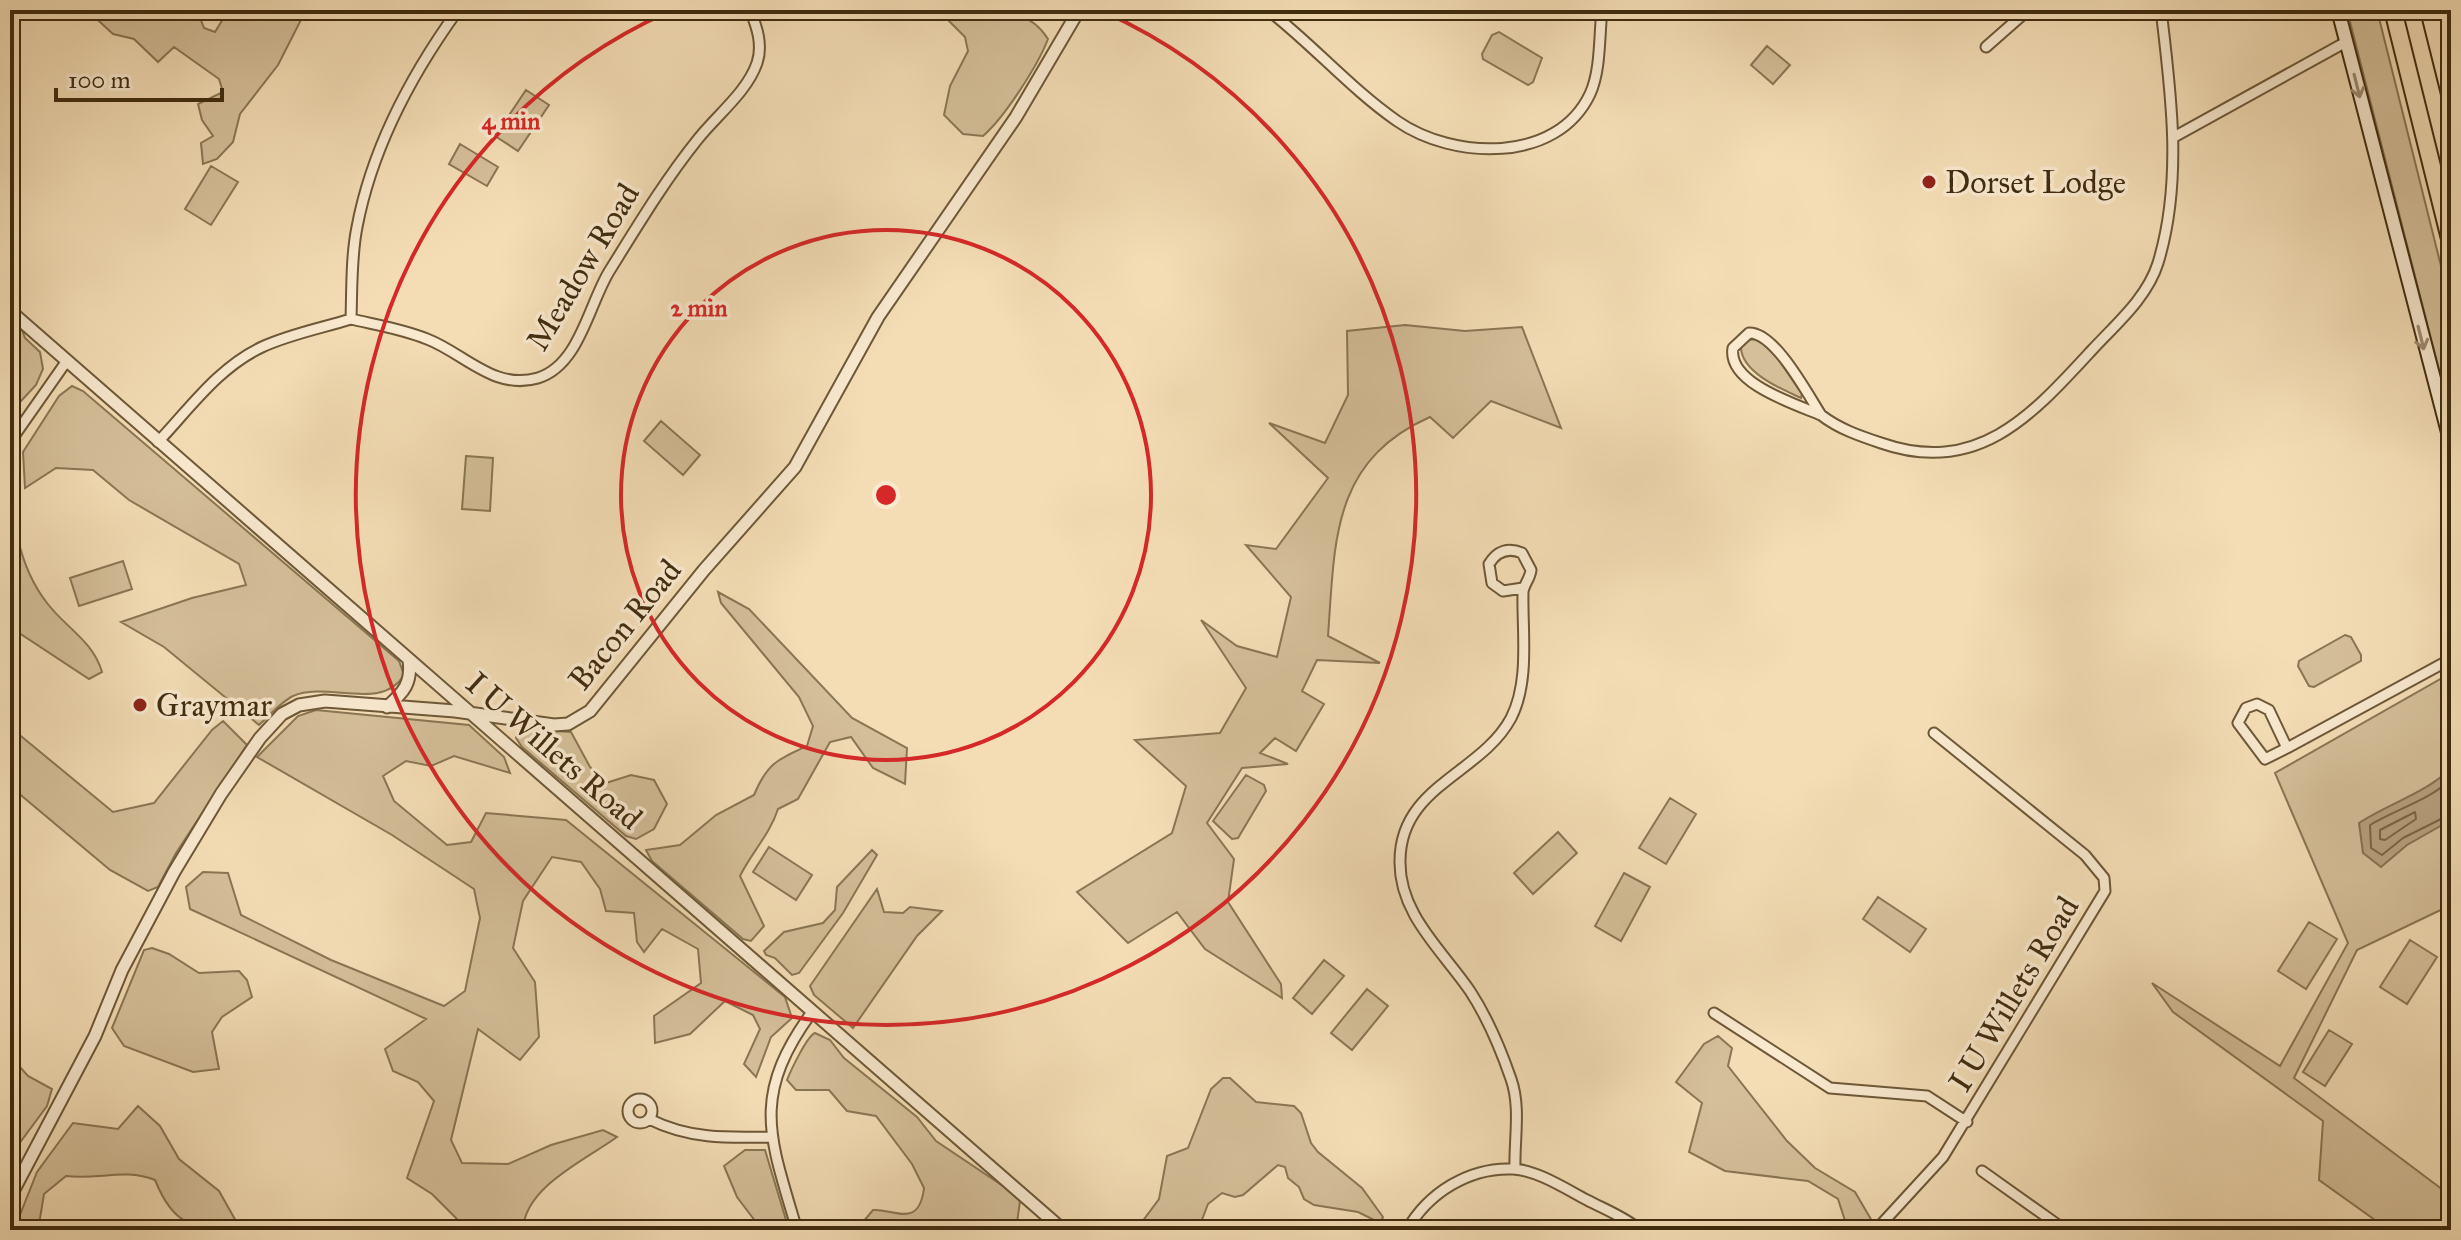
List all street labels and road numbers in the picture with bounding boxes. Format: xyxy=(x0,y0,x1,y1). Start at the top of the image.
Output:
street label: Meadow Road xyxy=(518,176,648,358)
street label: Bacon Road xyxy=(560,552,690,698)
street label: I U Willets Road xyxy=(458,664,650,838)
street label: I U Willets Road xyxy=(1940,889,2088,1099)

